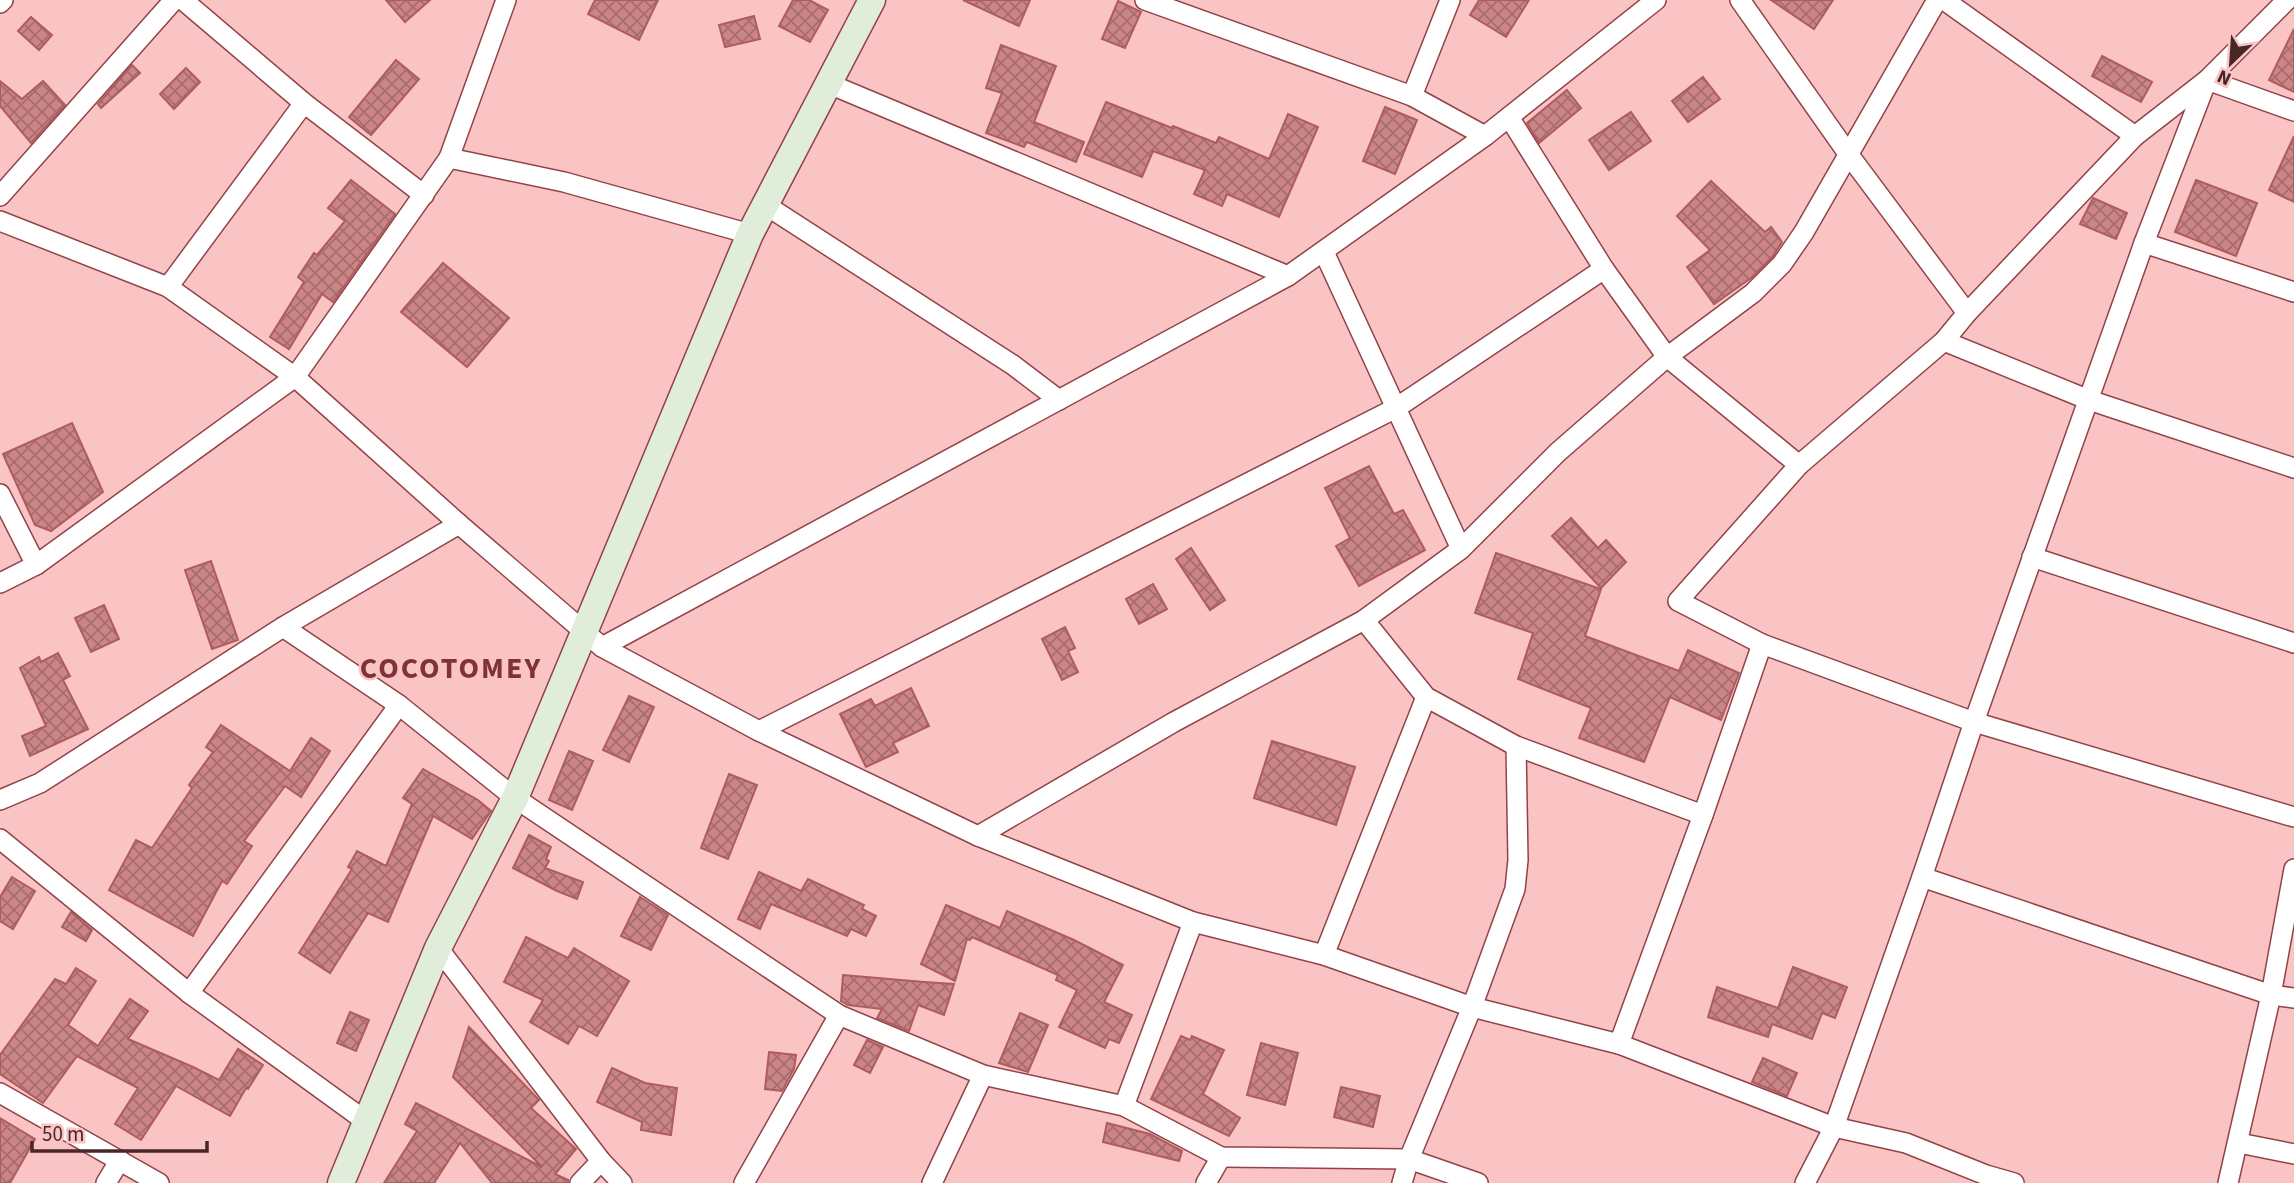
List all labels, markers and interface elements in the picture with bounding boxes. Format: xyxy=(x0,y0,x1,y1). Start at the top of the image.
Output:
north arrow xyxy=(2196,28,2266,98)
text: N xyxy=(2213,62,2236,92)
district label: COCOTOMEY xyxy=(360,647,542,690)
scale bar xyxy=(32,1110,206,1154)
text: 50 m xyxy=(42,1119,84,1149)

